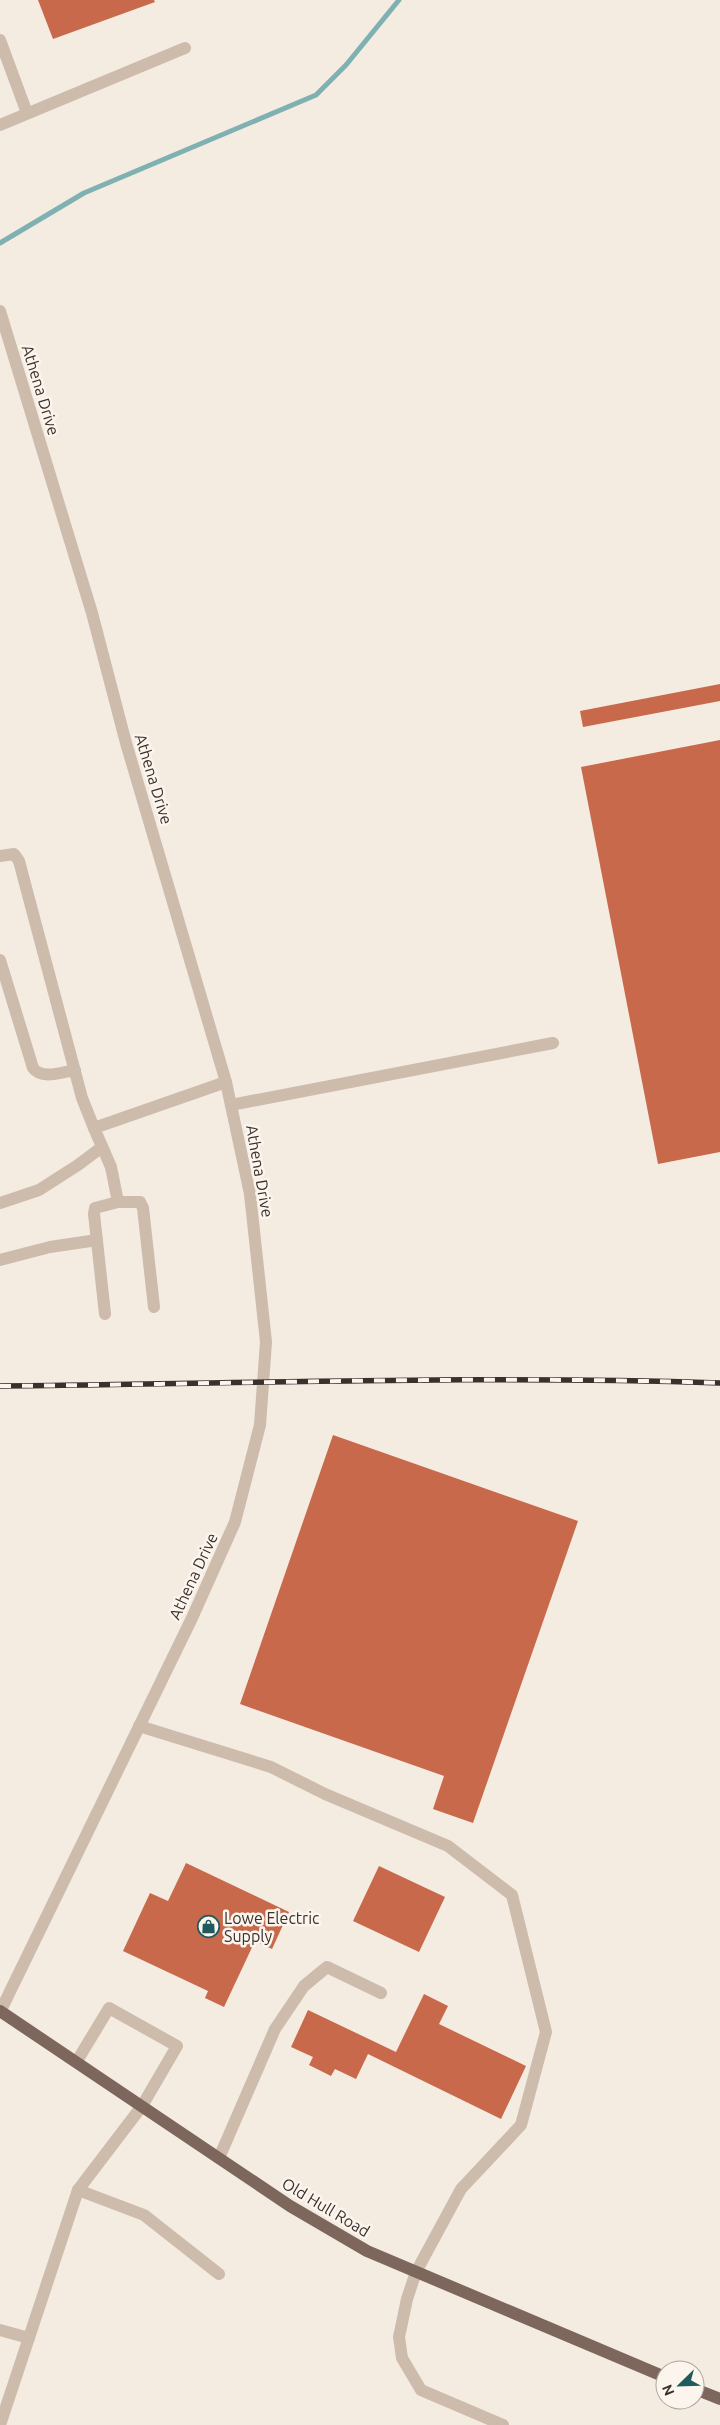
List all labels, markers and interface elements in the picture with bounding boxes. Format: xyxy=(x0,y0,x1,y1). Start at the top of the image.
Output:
street label: Athena Drive xyxy=(19,343,63,437)
street label: Athena Drive xyxy=(132,732,176,826)
street label: Athena Drive xyxy=(243,1123,277,1219)
street label: Athena Drive xyxy=(165,1530,221,1622)
place label: Lowe Electric Supply xyxy=(224,1909,320,1945)
shop icon: Lowe Electric Supply xyxy=(196,1915,220,1939)
street label: Old Hull Road xyxy=(279,2174,373,2240)
north arrow xyxy=(655,2360,705,2410)
text: N xyxy=(659,2382,677,2398)

